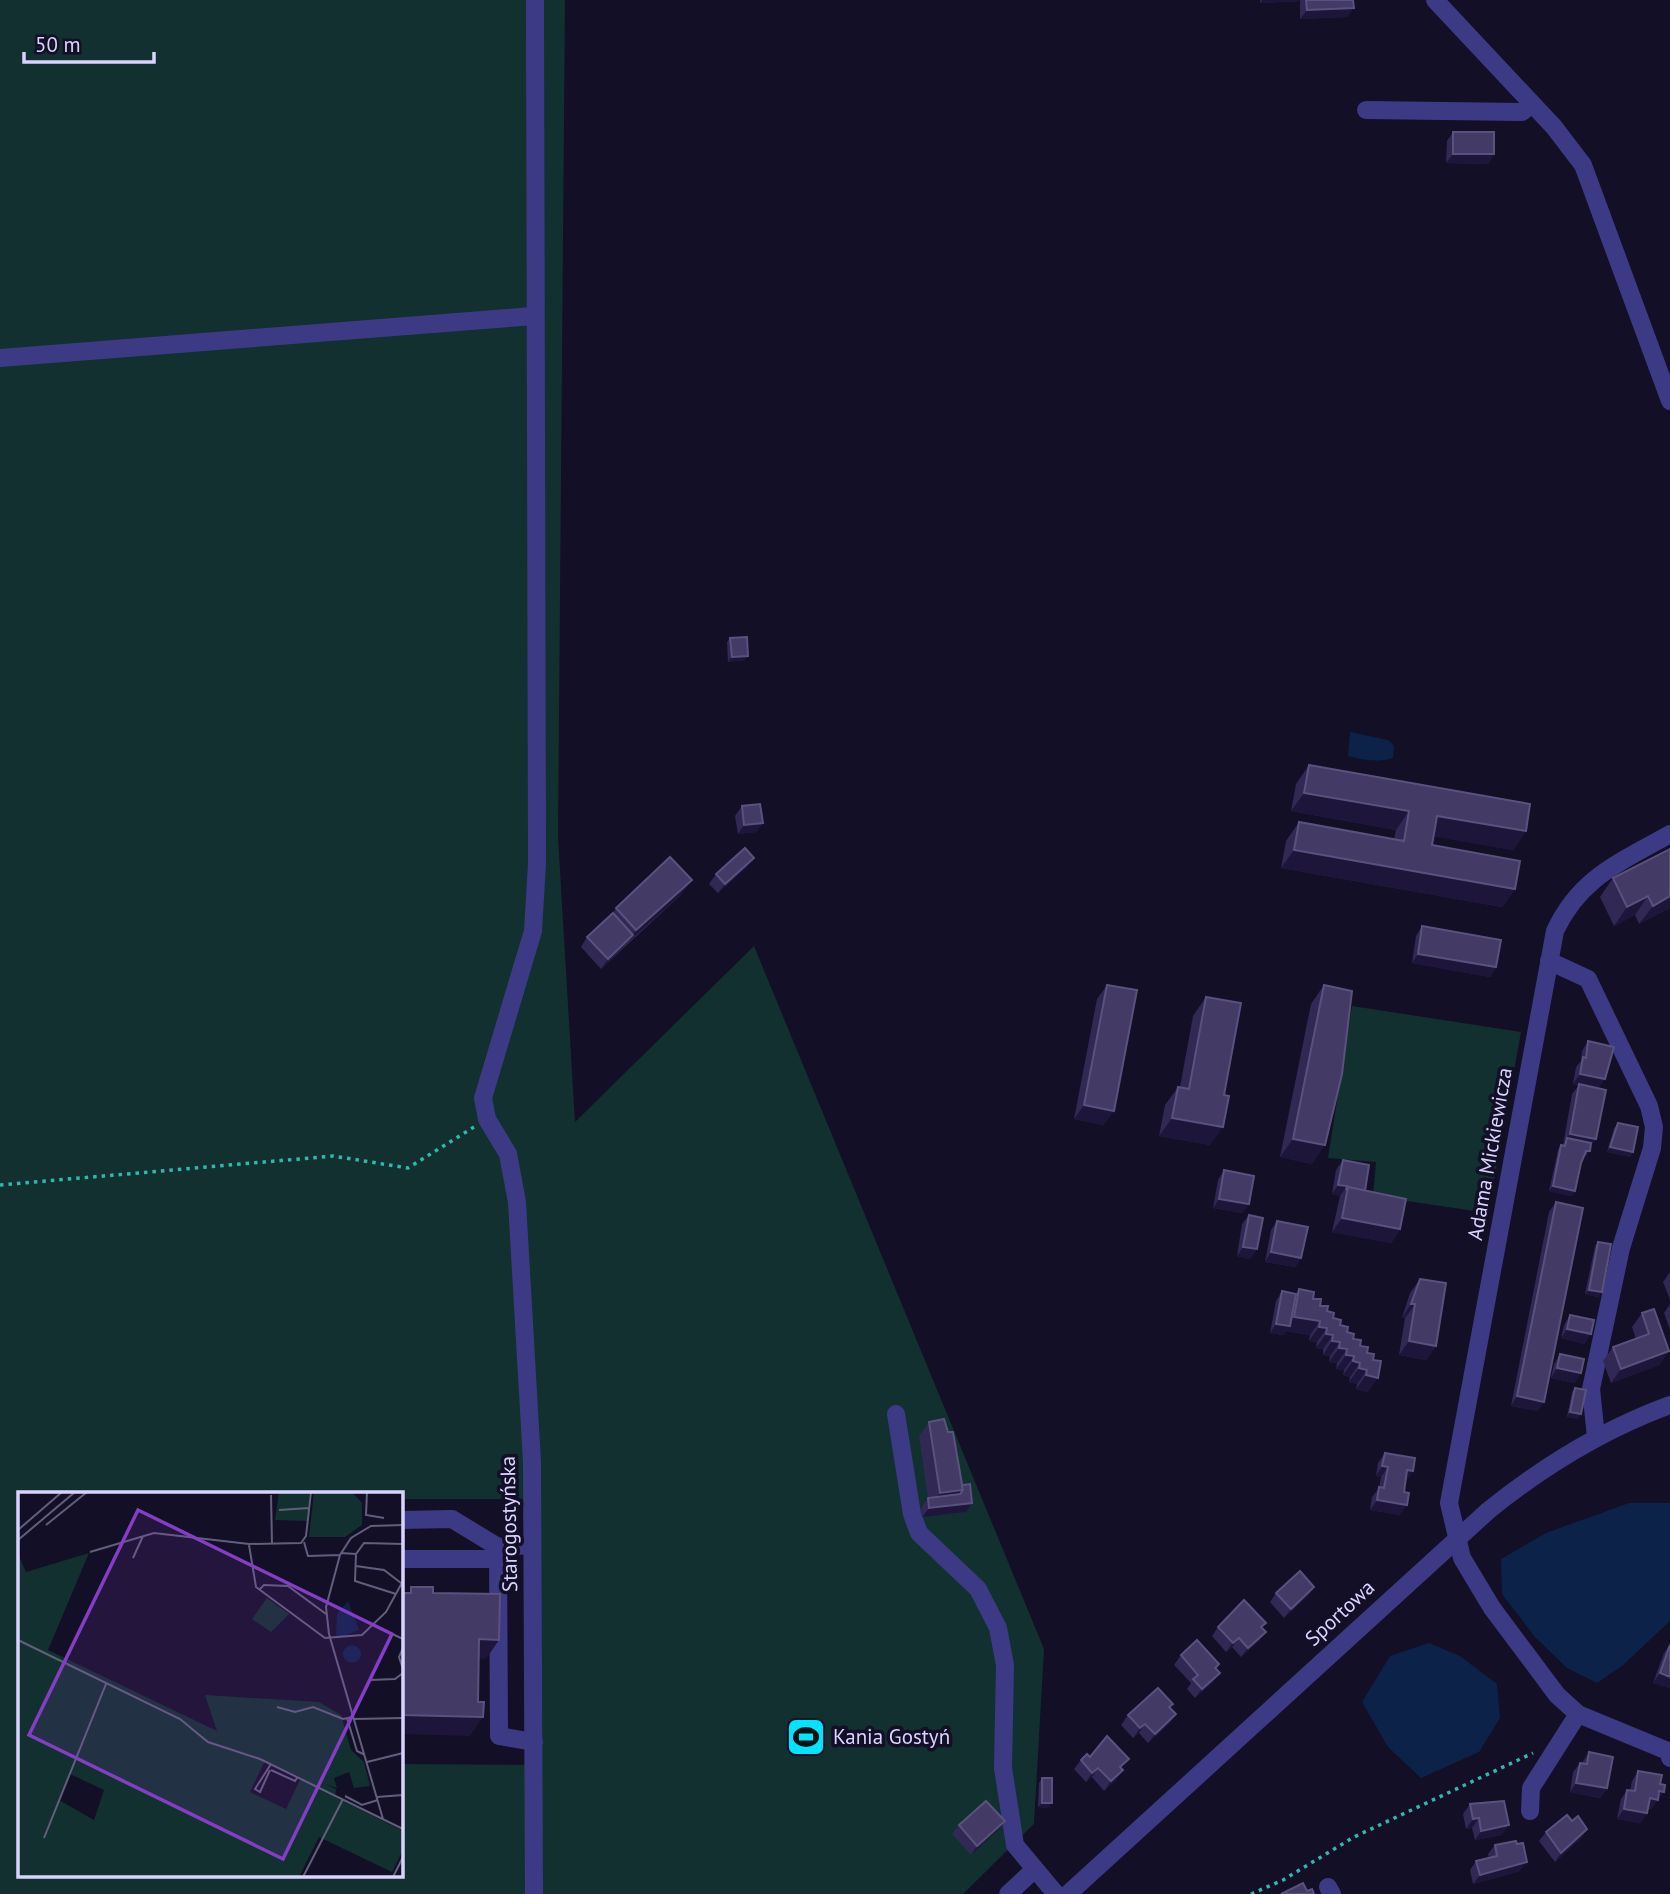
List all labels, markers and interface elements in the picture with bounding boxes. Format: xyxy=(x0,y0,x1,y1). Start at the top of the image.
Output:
scale bar xyxy=(24,21,154,65)
text: 50 m xyxy=(35,31,81,58)
street label: Adama Mickiewicza xyxy=(1461,1065,1518,1242)
street label: Starogostyńska xyxy=(494,1456,523,1592)
inset map xyxy=(18,1492,402,1876)
street label: Sportowa xyxy=(1299,1574,1380,1652)
sports icon: Kania Gostyń xyxy=(785,1716,827,1758)
place label: Kania Gostyń xyxy=(833,1723,950,1750)

